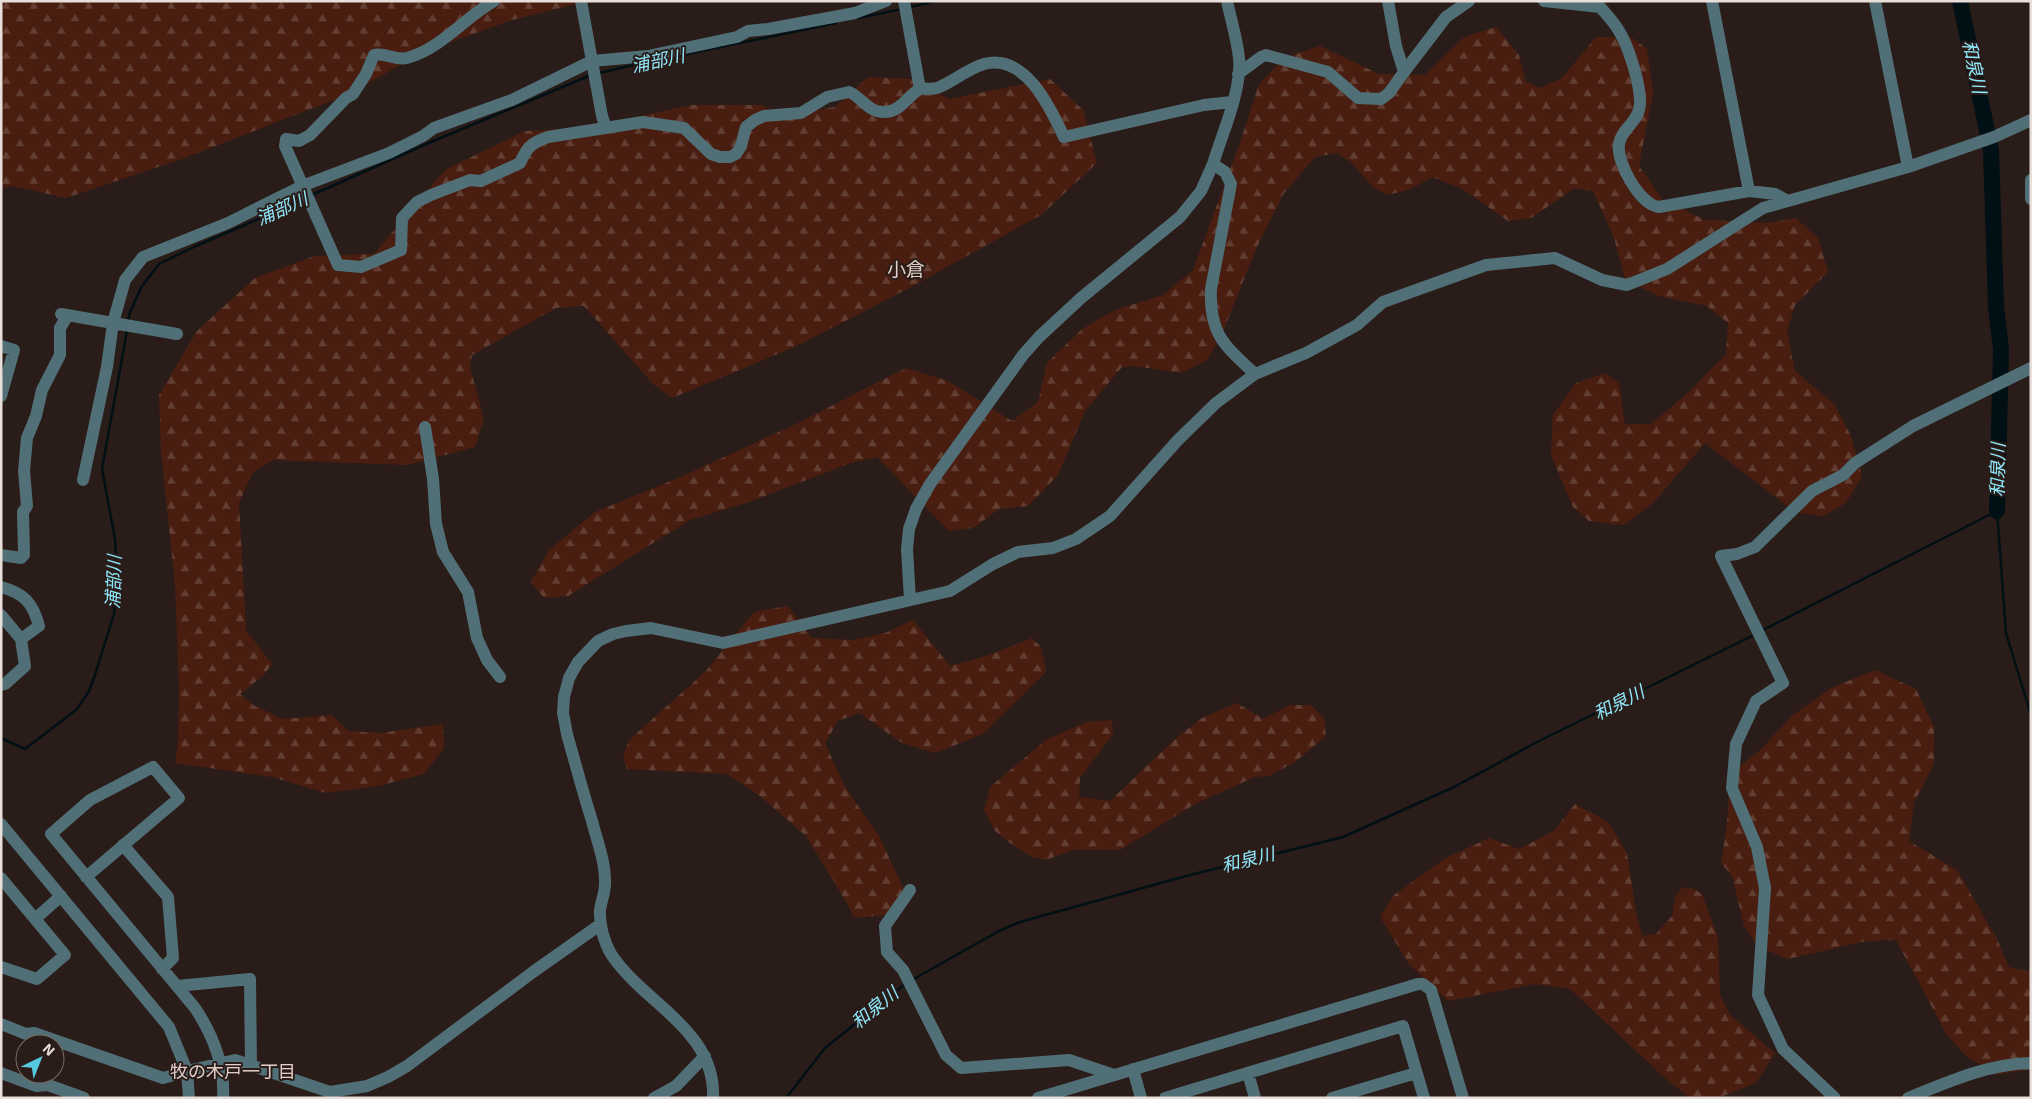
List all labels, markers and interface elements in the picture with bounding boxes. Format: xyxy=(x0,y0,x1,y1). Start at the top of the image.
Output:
water label: 和泉川 xyxy=(1959,38,1992,97)
water label: 浦部川 xyxy=(629,43,688,76)
water label: 浦部川 xyxy=(252,186,313,229)
district label: 小倉 xyxy=(887,257,925,280)
water label: 和泉川 xyxy=(1986,441,2009,497)
water label: 浦部川 xyxy=(101,553,125,609)
water label: 和泉川 xyxy=(1589,679,1649,724)
water label: 和泉川 xyxy=(1219,841,1279,876)
water label: 和泉川 xyxy=(846,980,904,1033)
north arrow xyxy=(15,1034,65,1084)
text: N xyxy=(40,1039,59,1059)
district label: 牧の木戸一丁目 xyxy=(170,1060,296,1082)

